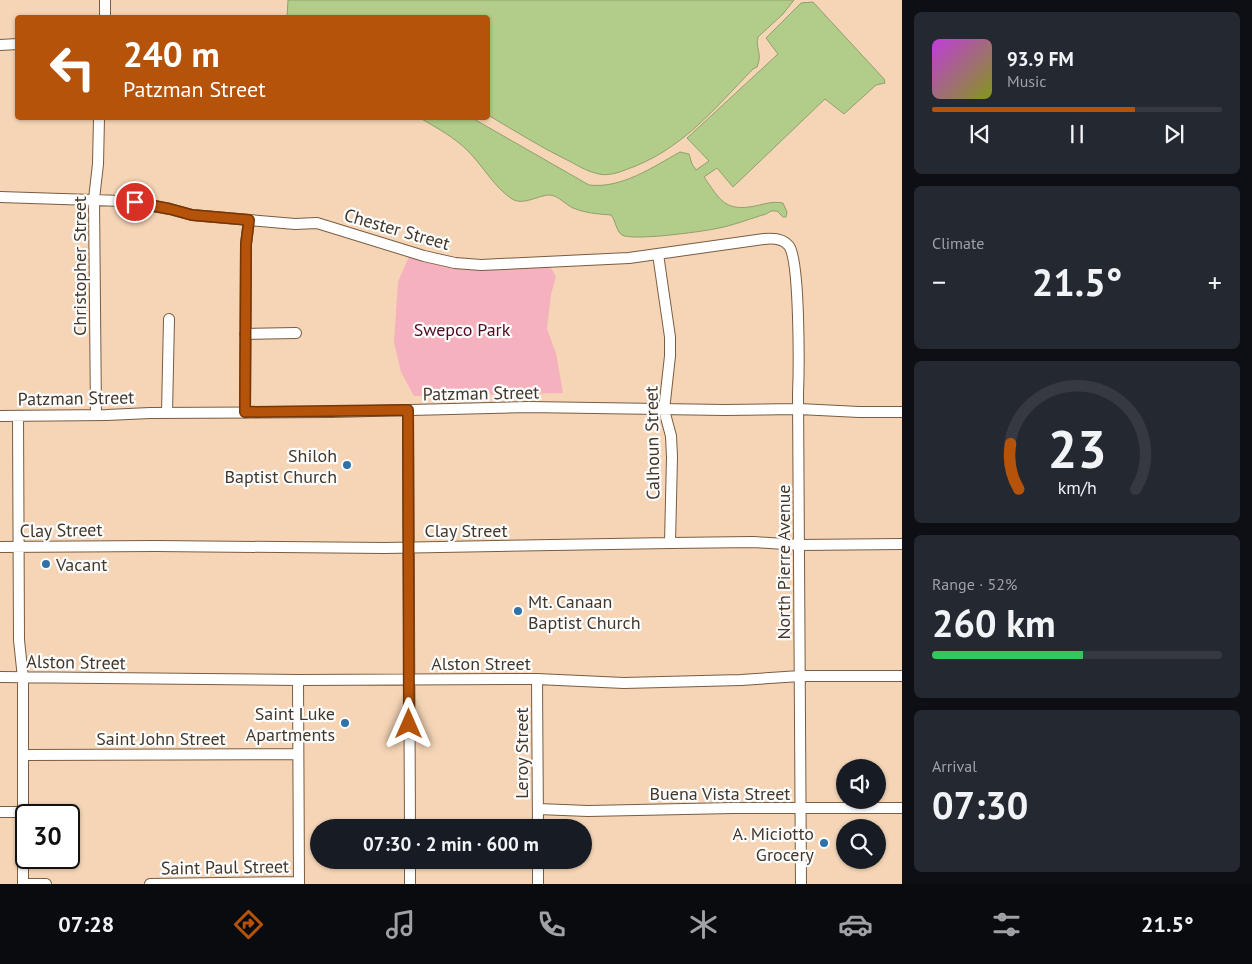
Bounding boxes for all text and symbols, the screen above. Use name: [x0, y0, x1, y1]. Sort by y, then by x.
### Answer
text: 240 m: [123, 31, 220, 77]
icon: left: [40, 35, 105, 100]
text: 93.9 FM: [1007, 47, 1074, 71]
text: Music: [1007, 71, 1047, 91]
text: Patzman Street: [123, 75, 266, 103]
icon: previous: [966, 120, 994, 148]
icon: pause: [1063, 120, 1091, 148]
icon: next: [1160, 120, 1188, 148]
pin: [114, 181, 156, 223]
icon: arrive: [121, 188, 149, 216]
street label: Christopher Street: [68, 196, 91, 336]
street label: Chester Street: [342, 203, 452, 255]
text: Climate: [932, 233, 984, 253]
text: 21.5°: [1032, 257, 1122, 306]
text: −: [932, 263, 946, 300]
text: +: [1208, 263, 1222, 300]
park label: Swepco Park: [414, 318, 511, 341]
street label: Patzman Street: [422, 380, 540, 406]
street label: Patzman Street: [17, 385, 135, 411]
street label: Calhoun Street: [640, 386, 664, 500]
text: 23: [1048, 415, 1106, 482]
place label: Shiloh Baptist Church: [225, 444, 337, 488]
marker: Shiloh Baptist Church: [341, 459, 353, 471]
text: km/h: [1057, 476, 1097, 499]
street label: North Pierre Avenue: [772, 484, 795, 640]
street label: Clay Street: [19, 518, 103, 542]
street label: Clay Street: [425, 519, 507, 542]
place label: Vacant: [55, 553, 107, 576]
marker: Vacant: [40, 558, 52, 570]
text: Range · 52%: [932, 574, 1017, 594]
place label: Mt. Canaan Baptist Church: [528, 590, 641, 634]
text: 260 km: [932, 598, 1056, 647]
marker: Mt. Canaan Baptist Church: [512, 605, 524, 617]
street label: Alston Street: [26, 650, 126, 674]
street label: Alston Street: [431, 652, 531, 675]
position arrow: [382, 697, 434, 749]
place label: Saint Luke Apartments: [246, 702, 335, 746]
street label: Leroy Street: [510, 707, 533, 799]
marker: Saint Luke Apartments: [339, 717, 351, 729]
street label: Saint John Street: [96, 727, 226, 750]
text: Arrival: [932, 756, 977, 776]
map controls: [836, 759, 886, 869]
button: sound: [836, 759, 886, 809]
text: 07:30: [932, 780, 1028, 829]
street label: Buena Vista Street: [650, 782, 790, 805]
speed limit sign: 30: [15, 804, 80, 869]
button: search: [836, 819, 886, 869]
place label: A. Miciotto Grocery: [732, 822, 815, 866]
text: 07:30 · 2 min · 600 m: [363, 832, 539, 856]
marker: A. Miciotto Grocery: [818, 837, 830, 849]
street label: Saint Paul Street: [161, 854, 289, 880]
icon: directions: [231, 907, 266, 942]
icon: music: [383, 907, 418, 942]
icon: phone: [534, 907, 569, 942]
icon: climate: [686, 907, 721, 942]
icon: car: [838, 907, 873, 942]
icon: filters: [989, 907, 1024, 942]
text: 07:28: [58, 910, 114, 938]
text: 21.5°: [1141, 910, 1194, 938]

